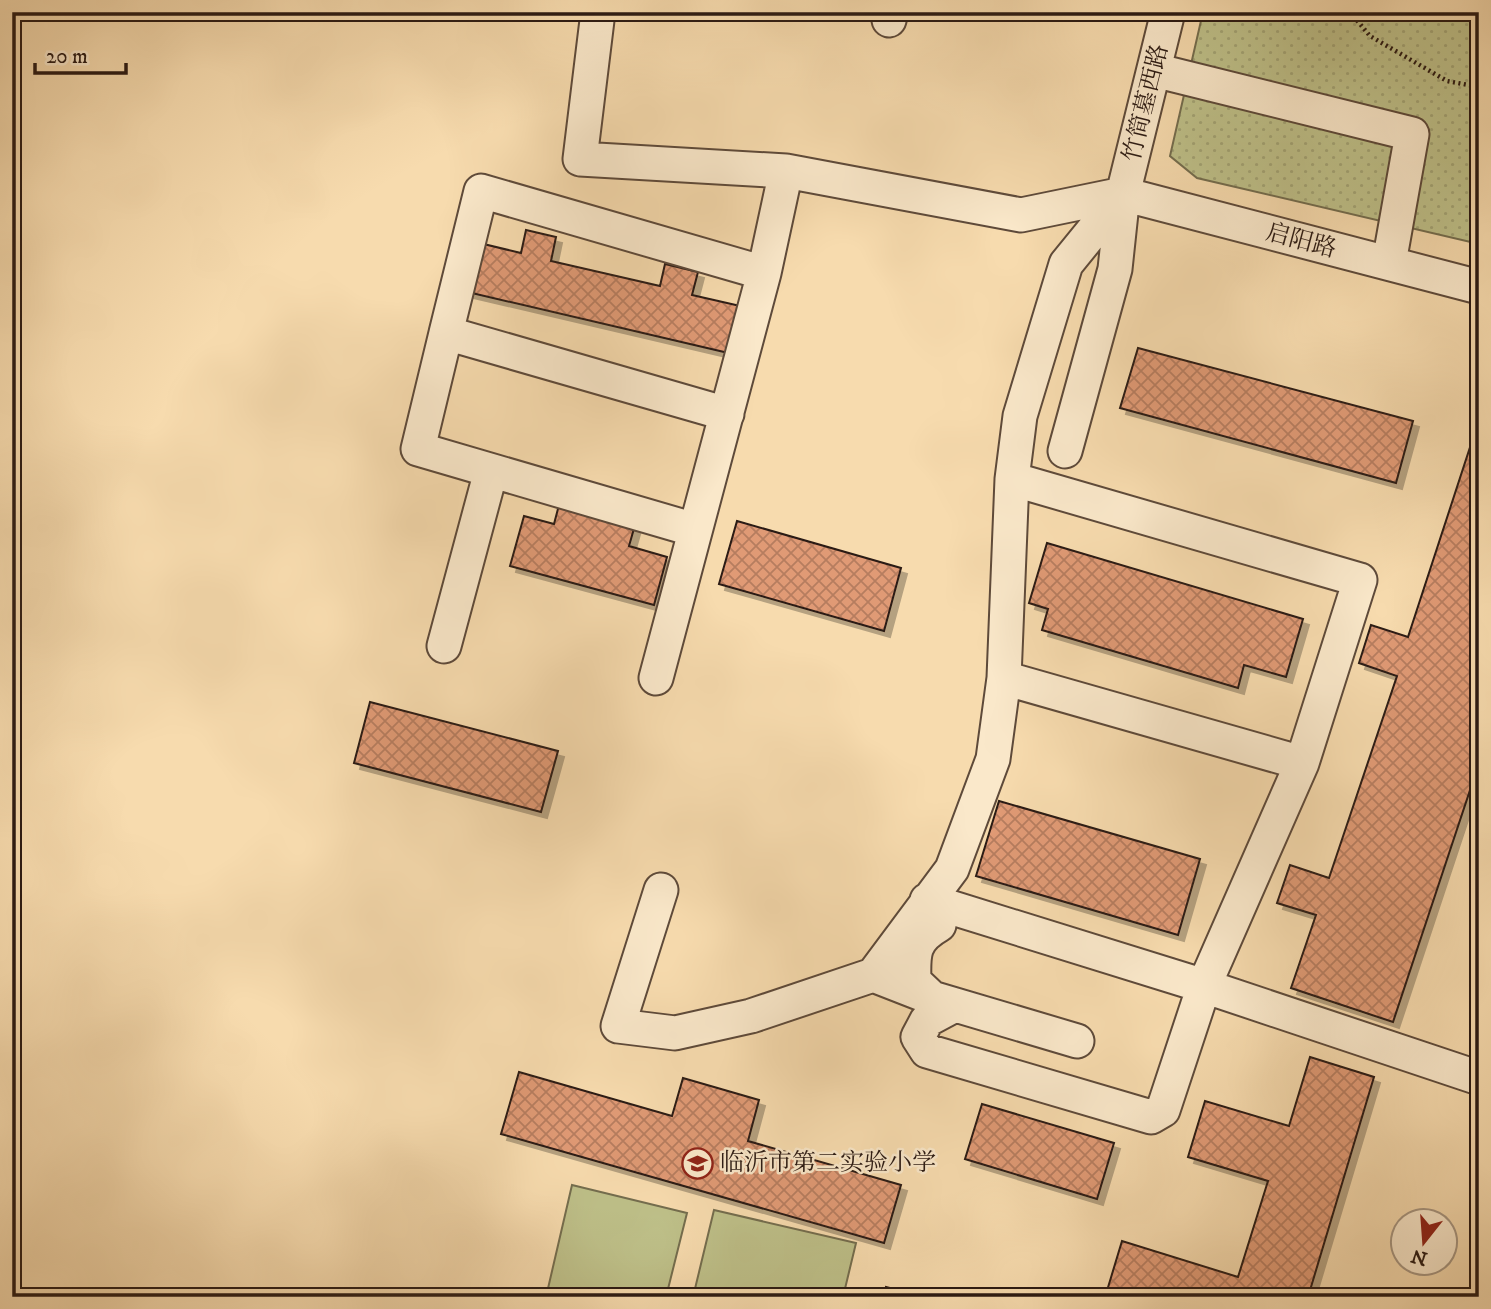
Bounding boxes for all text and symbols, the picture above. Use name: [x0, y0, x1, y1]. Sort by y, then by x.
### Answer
scale bar: [35, 32, 126, 76]
street label: 竹简墓西路: [1117, 41, 1175, 165]
text: 20 m: [46, 44, 88, 70]
street label: 启阳路: [1262, 217, 1340, 265]
school or university icon: 临沂市第二实验小学: [680, 1146, 714, 1180]
place label: 临沂市第二实验小学: [720, 1148, 936, 1178]
north arrow: [1390, 1208, 1460, 1278]
text: N: [1408, 1243, 1430, 1270]

